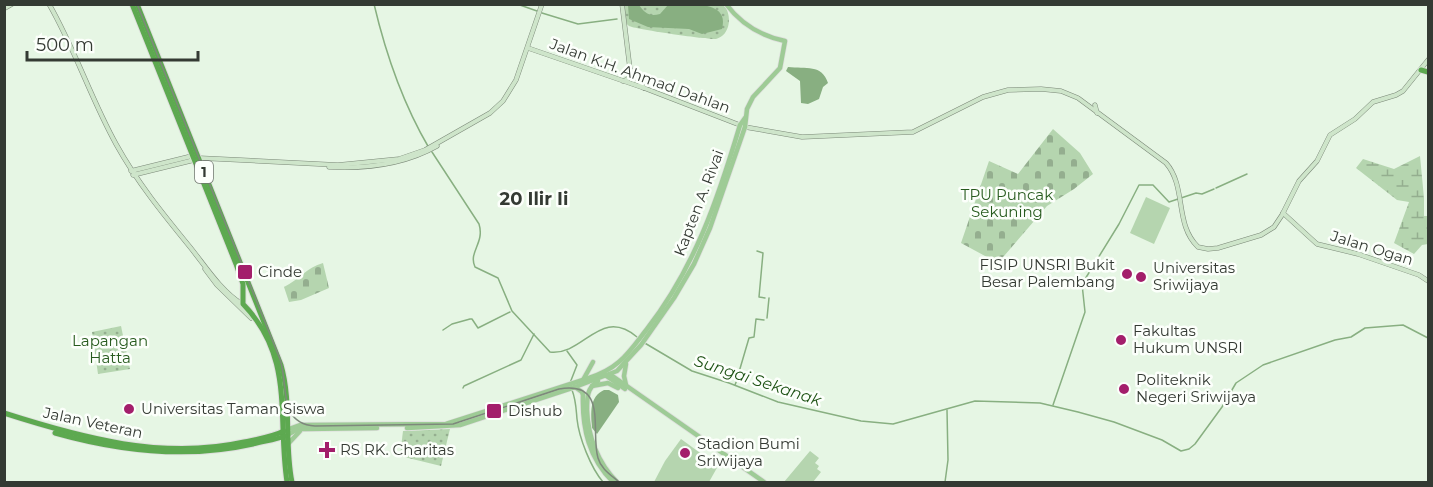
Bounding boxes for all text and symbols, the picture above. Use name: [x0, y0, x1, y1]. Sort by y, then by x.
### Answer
scale bar: [27, 24, 198, 62]
text: 500 m: [36, 34, 94, 56]
street label: Jalan K.H. Ahmad Dahlan: [546, 34, 733, 117]
street label: Kapten A. Rivai: [670, 147, 728, 259]
road number: 1: [195, 161, 213, 183]
park label: TPU Puncak Sekuning: [961, 185, 1053, 221]
district label: 20 Ilir Ii: [500, 188, 568, 210]
street label: Jalan Ogan: [1328, 226, 1416, 269]
place label: FISIP UNSRI Bukit Besar Palembang: [980, 255, 1115, 291]
place label: Universitas Sriwijaya: [1153, 258, 1235, 294]
place label: Cinde: [258, 262, 302, 281]
marker: Cinde: [236, 263, 254, 281]
marker: FISIP UNSRI Bukit Besar Palembang: [1120, 267, 1134, 281]
marker: Universitas Sriwijaya: [1134, 270, 1148, 284]
place label: Fakultas Hukum UNSRI: [1133, 321, 1243, 357]
park label: Lapangan Hatta: [72, 331, 148, 367]
marker: Fakultas Hukum UNSRI: [1114, 333, 1128, 347]
water label: Sungai Sekanak: [692, 351, 825, 410]
place label: Politeknik Negeri Sriwijaya: [1136, 370, 1256, 406]
marker: Politeknik Negeri Sriwijaya: [1117, 382, 1131, 396]
place label: Universitas Taman Siswa: [141, 399, 325, 418]
place label: Dishub: [508, 401, 562, 420]
street label: Jalan Veteran: [41, 402, 145, 442]
marker: Universitas Taman Siswa: [122, 402, 136, 416]
marker: Dishub: [485, 402, 503, 420]
place label: Stadion Bumi Sriwijaya: [697, 434, 800, 470]
place label: RS RK. Charitas: [340, 440, 454, 459]
marker: RS RK. Charitas: [318, 441, 336, 459]
marker: Stadion Bumi Sriwijaya: [678, 446, 692, 460]

